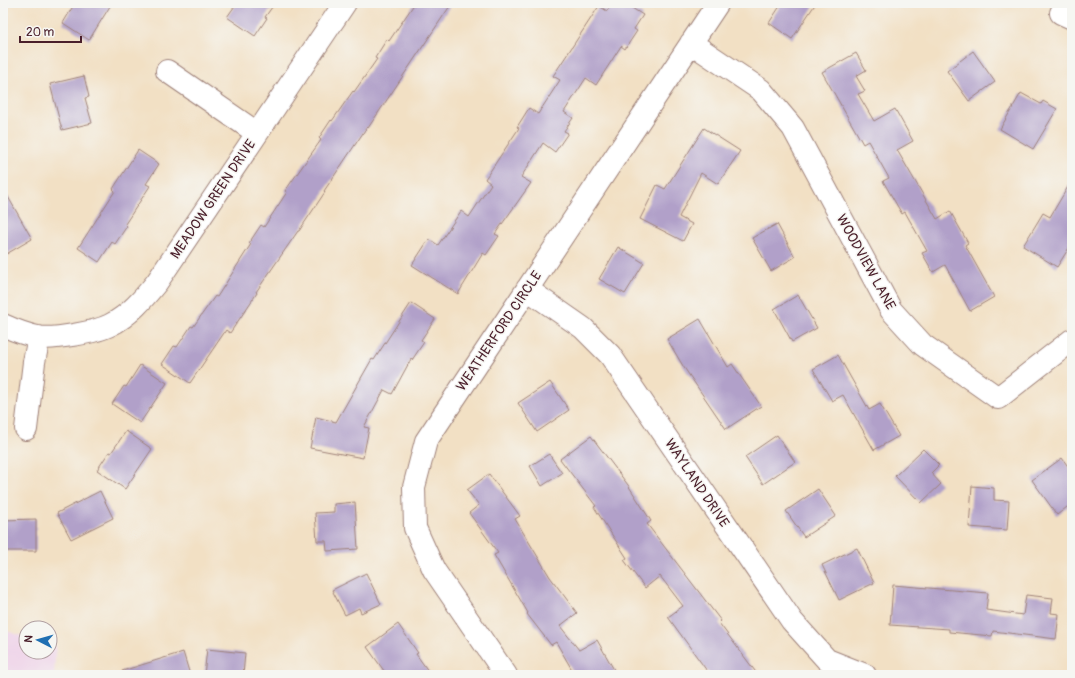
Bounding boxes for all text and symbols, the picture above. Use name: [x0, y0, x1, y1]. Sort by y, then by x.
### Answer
scale bar: [20, 18, 81, 44]
text: 20 m: [26, 25, 55, 40]
street label: MEADOW GREEN DRIVE: [167, 136, 259, 262]
street label: WOODVIEW LANE: [833, 211, 899, 313]
street label: WEATHERFORD CIRCLE: [453, 268, 545, 394]
street label: WAYLAND DRIVE: [661, 436, 733, 530]
north arrow: [18, 620, 58, 660]
text: N: [22, 634, 35, 643]

